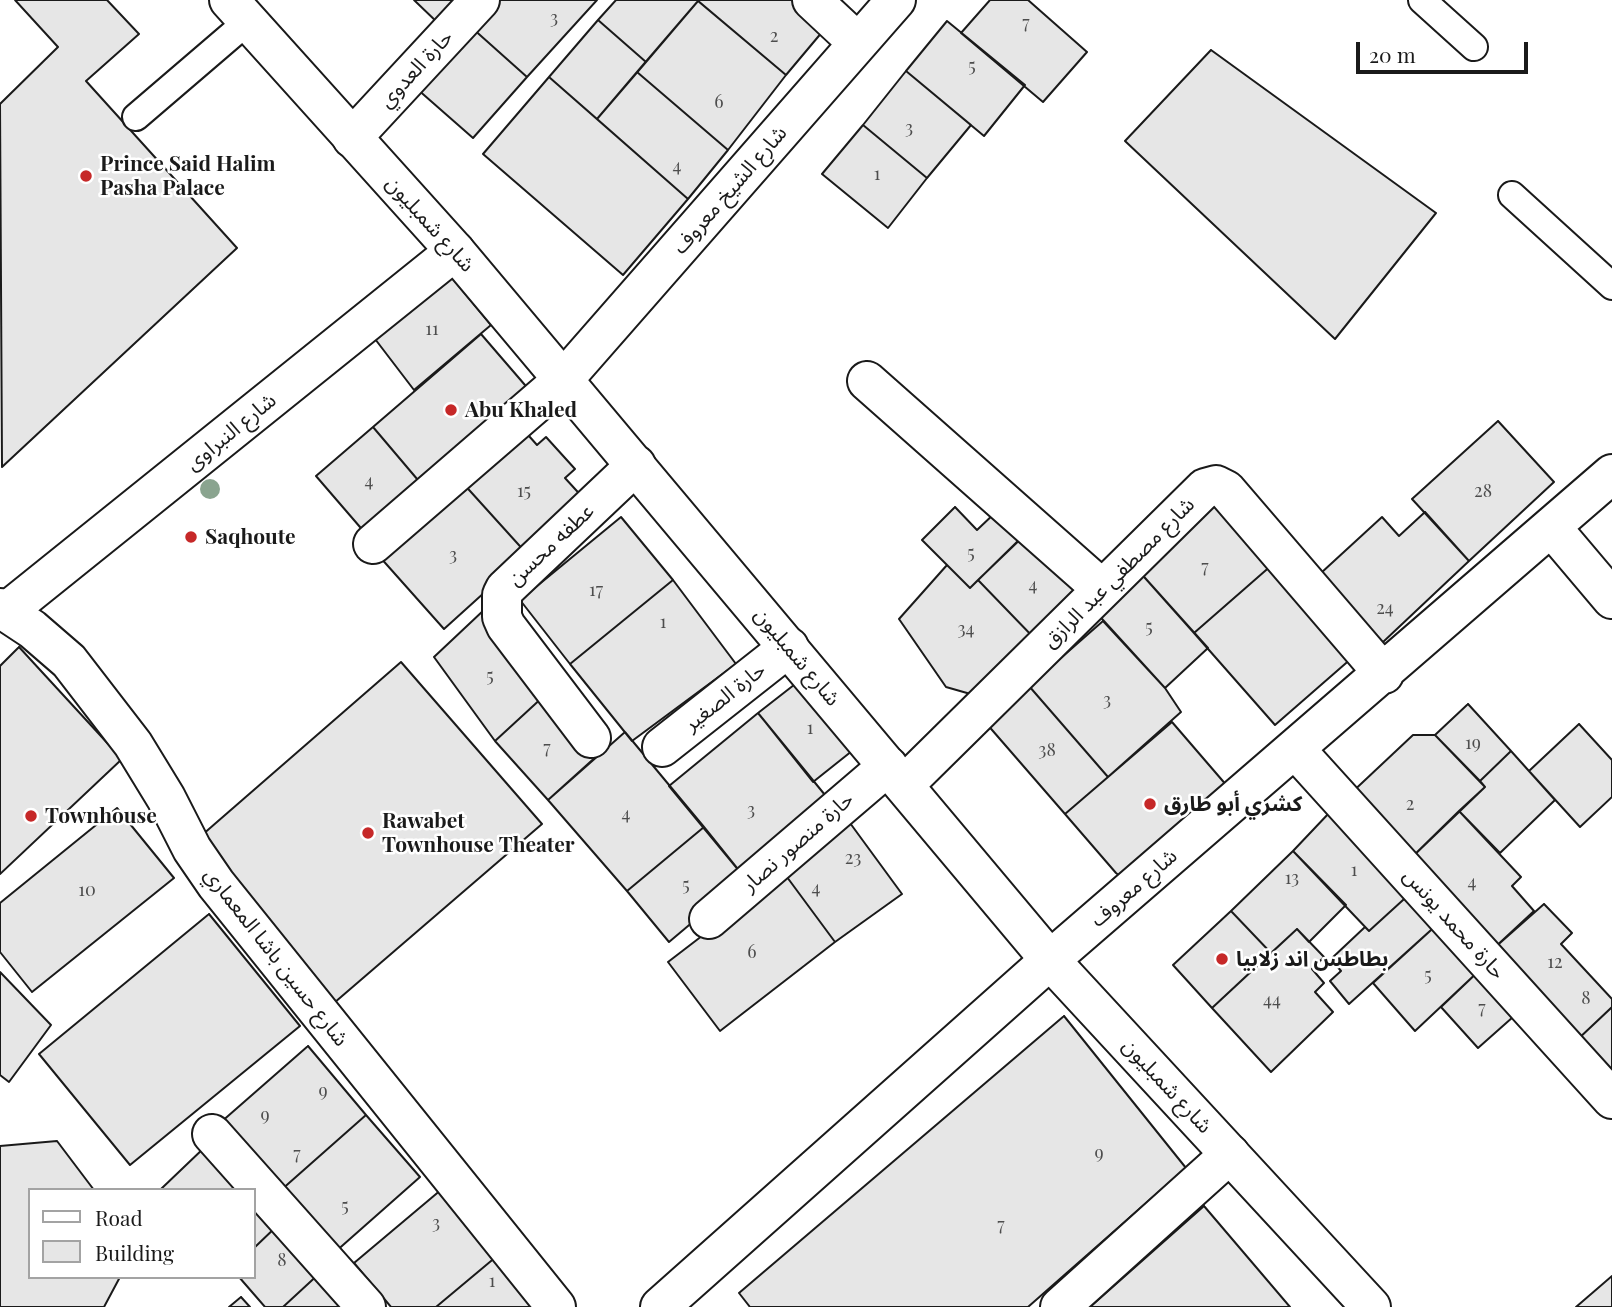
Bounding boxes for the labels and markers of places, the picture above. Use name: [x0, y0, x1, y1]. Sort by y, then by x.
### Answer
place label: Prince Said Halim Pasha Palace: [100, 151, 276, 201]
marker: Prince Said Halim Pasha Palace: [78, 168, 94, 184]
place label: Abu Khaled: [465, 397, 577, 423]
marker: Abu Khaled: [443, 402, 459, 418]
place label: Saqhoute: [205, 524, 296, 550]
marker: Saqhoute: [183, 529, 199, 545]
place label: كشري أبو طارق: [1164, 791, 1302, 817]
marker: كشري أبو طارق: [1142, 796, 1158, 812]
place label: Townhouse: [45, 803, 157, 829]
marker: Townhouse: [23, 808, 39, 824]
place label: Rawabet Townhouse Theater: [382, 808, 574, 858]
marker: Rawabet Townhouse Theater: [360, 825, 376, 841]
place label: بطاطس اند زلابيا: [1236, 946, 1388, 972]
marker: بطاطس اند زلابيا: [1214, 951, 1230, 967]

